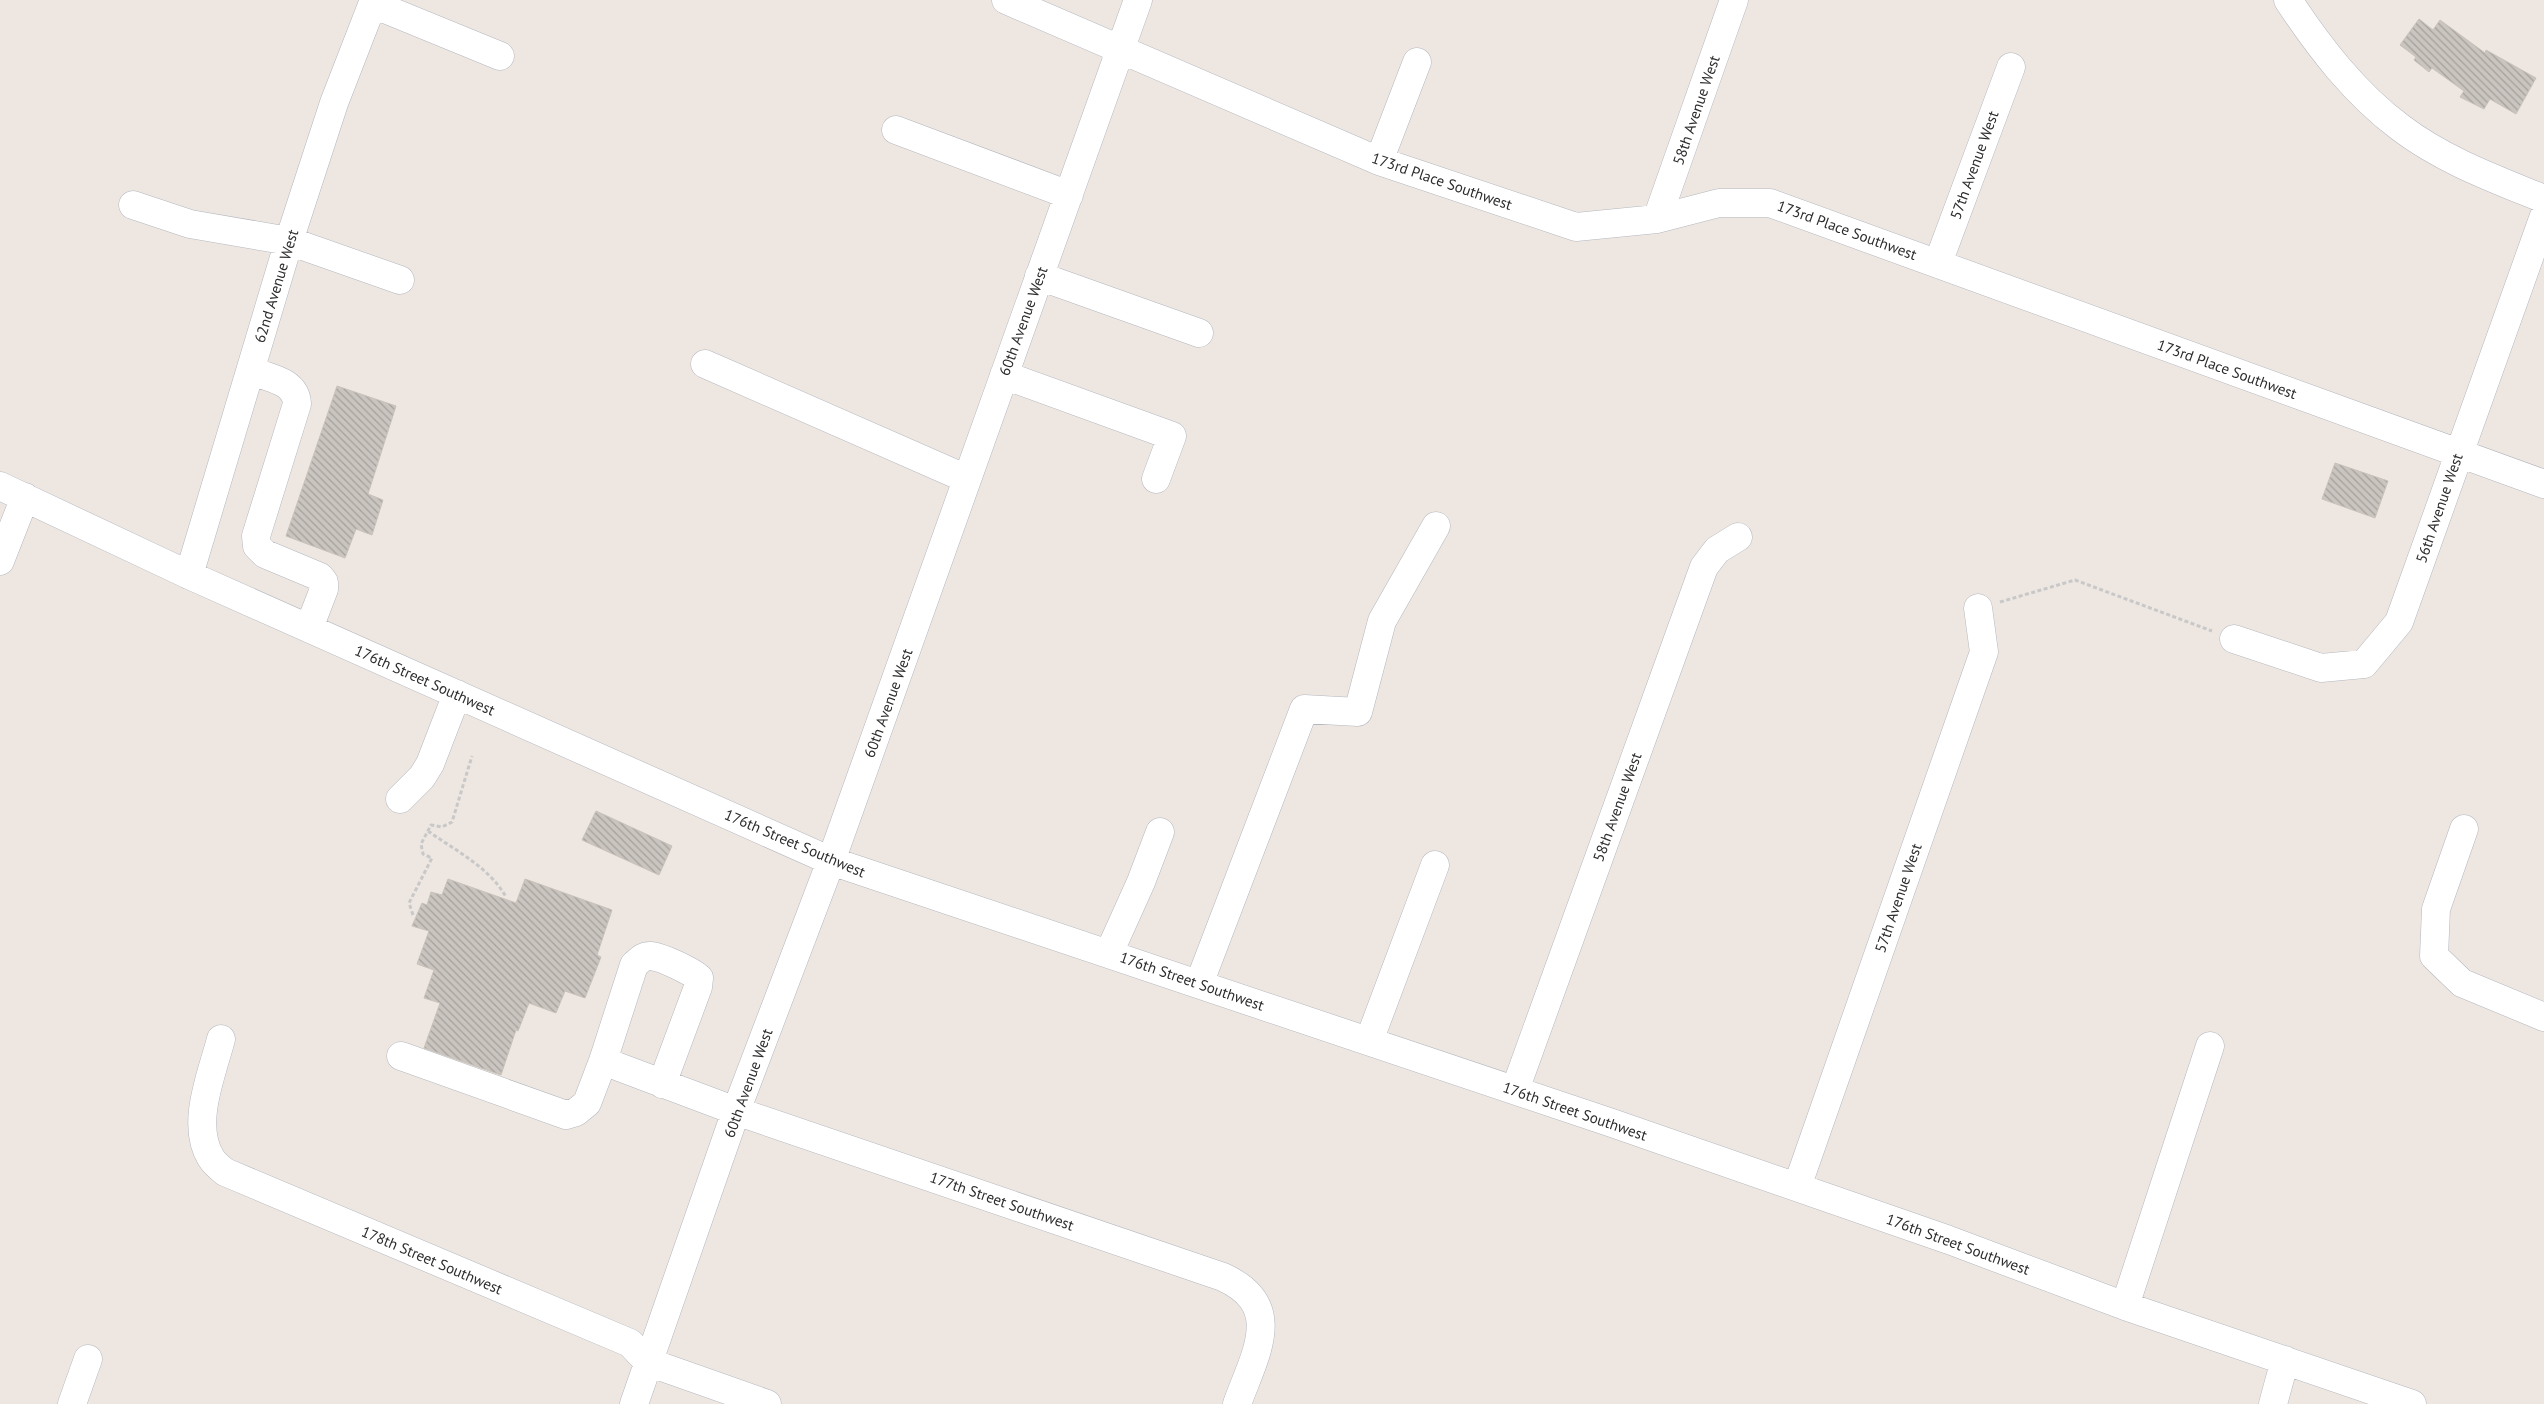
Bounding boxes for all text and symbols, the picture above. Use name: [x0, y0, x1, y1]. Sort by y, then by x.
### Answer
street label: 58th Avenue West: [1668, 53, 1724, 167]
street label: 57th Avenue West: [1946, 108, 2002, 222]
street label: 173rd Place Southwest: [1369, 148, 1515, 214]
street label: 173rd Place Southwest: [1775, 196, 1919, 264]
street label: 62nd Avenue West: [250, 227, 302, 345]
street label: 60th Avenue West: [994, 264, 1052, 378]
street label: 173rd Place Southwest: [2155, 335, 2299, 403]
street label: 56th Avenue West: [2411, 451, 2467, 565]
street label: 176th Street Southwest: [352, 641, 498, 719]
street label: 60th Avenue West: [859, 646, 917, 760]
street label: 58th Avenue West: [1588, 750, 1646, 864]
street label: 176th Street Southwest: [722, 805, 868, 881]
street label: 57th Avenue West: [1870, 841, 1926, 955]
street label: 176th Street Southwest: [1117, 947, 1267, 1015]
street label: 60th Avenue West: [719, 1026, 777, 1140]
street label: 176th Street Southwest: [1500, 1077, 1650, 1145]
street label: 177th Street Southwest: [927, 1167, 1077, 1235]
street label: 176th Street Southwest: [1884, 1209, 2032, 1279]
street label: 178th Street Southwest: [359, 1222, 505, 1298]

